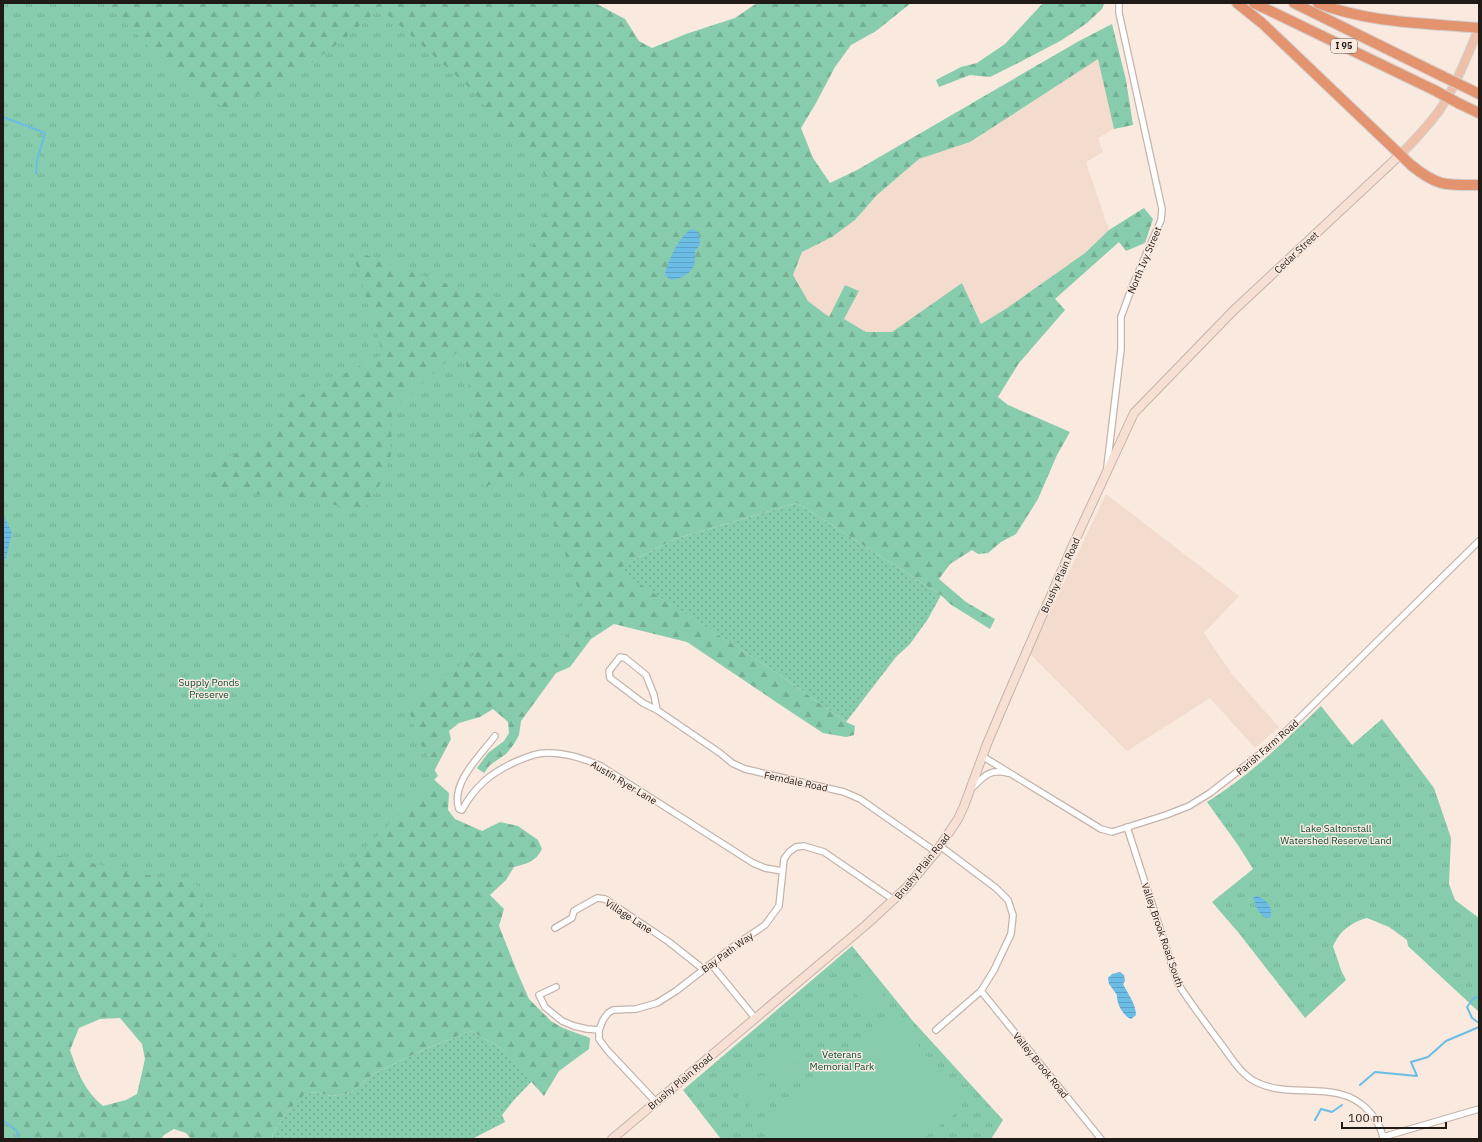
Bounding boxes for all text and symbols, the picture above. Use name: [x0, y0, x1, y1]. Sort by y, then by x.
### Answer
road number: I 95: [1331, 39, 1357, 53]
street label: North Ivy Street: [1124, 224, 1165, 296]
street label: Cedar Street: [1271, 228, 1322, 276]
street label: Brushy Plain Road: [1038, 535, 1083, 615]
park label: Supply Ponds Preserve: [179, 676, 240, 701]
street label: Parish Farm Road: [1233, 717, 1301, 778]
street label: Austin Ryer Lane: [588, 757, 660, 808]
street label: Ferndale Road: [763, 768, 829, 795]
park label: Lake Saltonstall Watershed Reserve Land: [1280, 822, 1392, 847]
street label: Brushy Plain Road: [892, 831, 953, 902]
street label: Valley Brook Road South: [1138, 881, 1187, 989]
street label: Village Lane: [603, 896, 655, 937]
street label: Bay Path Way: [699, 929, 756, 976]
street label: Valley Brook Road: [1010, 1030, 1071, 1101]
park label: Veterans Memorial Park: [810, 1048, 875, 1073]
street label: Brushy Plain Road: [645, 1050, 716, 1113]
scale bar: [1342, 1104, 1446, 1130]
text: 100 m: [1348, 1110, 1383, 1125]

